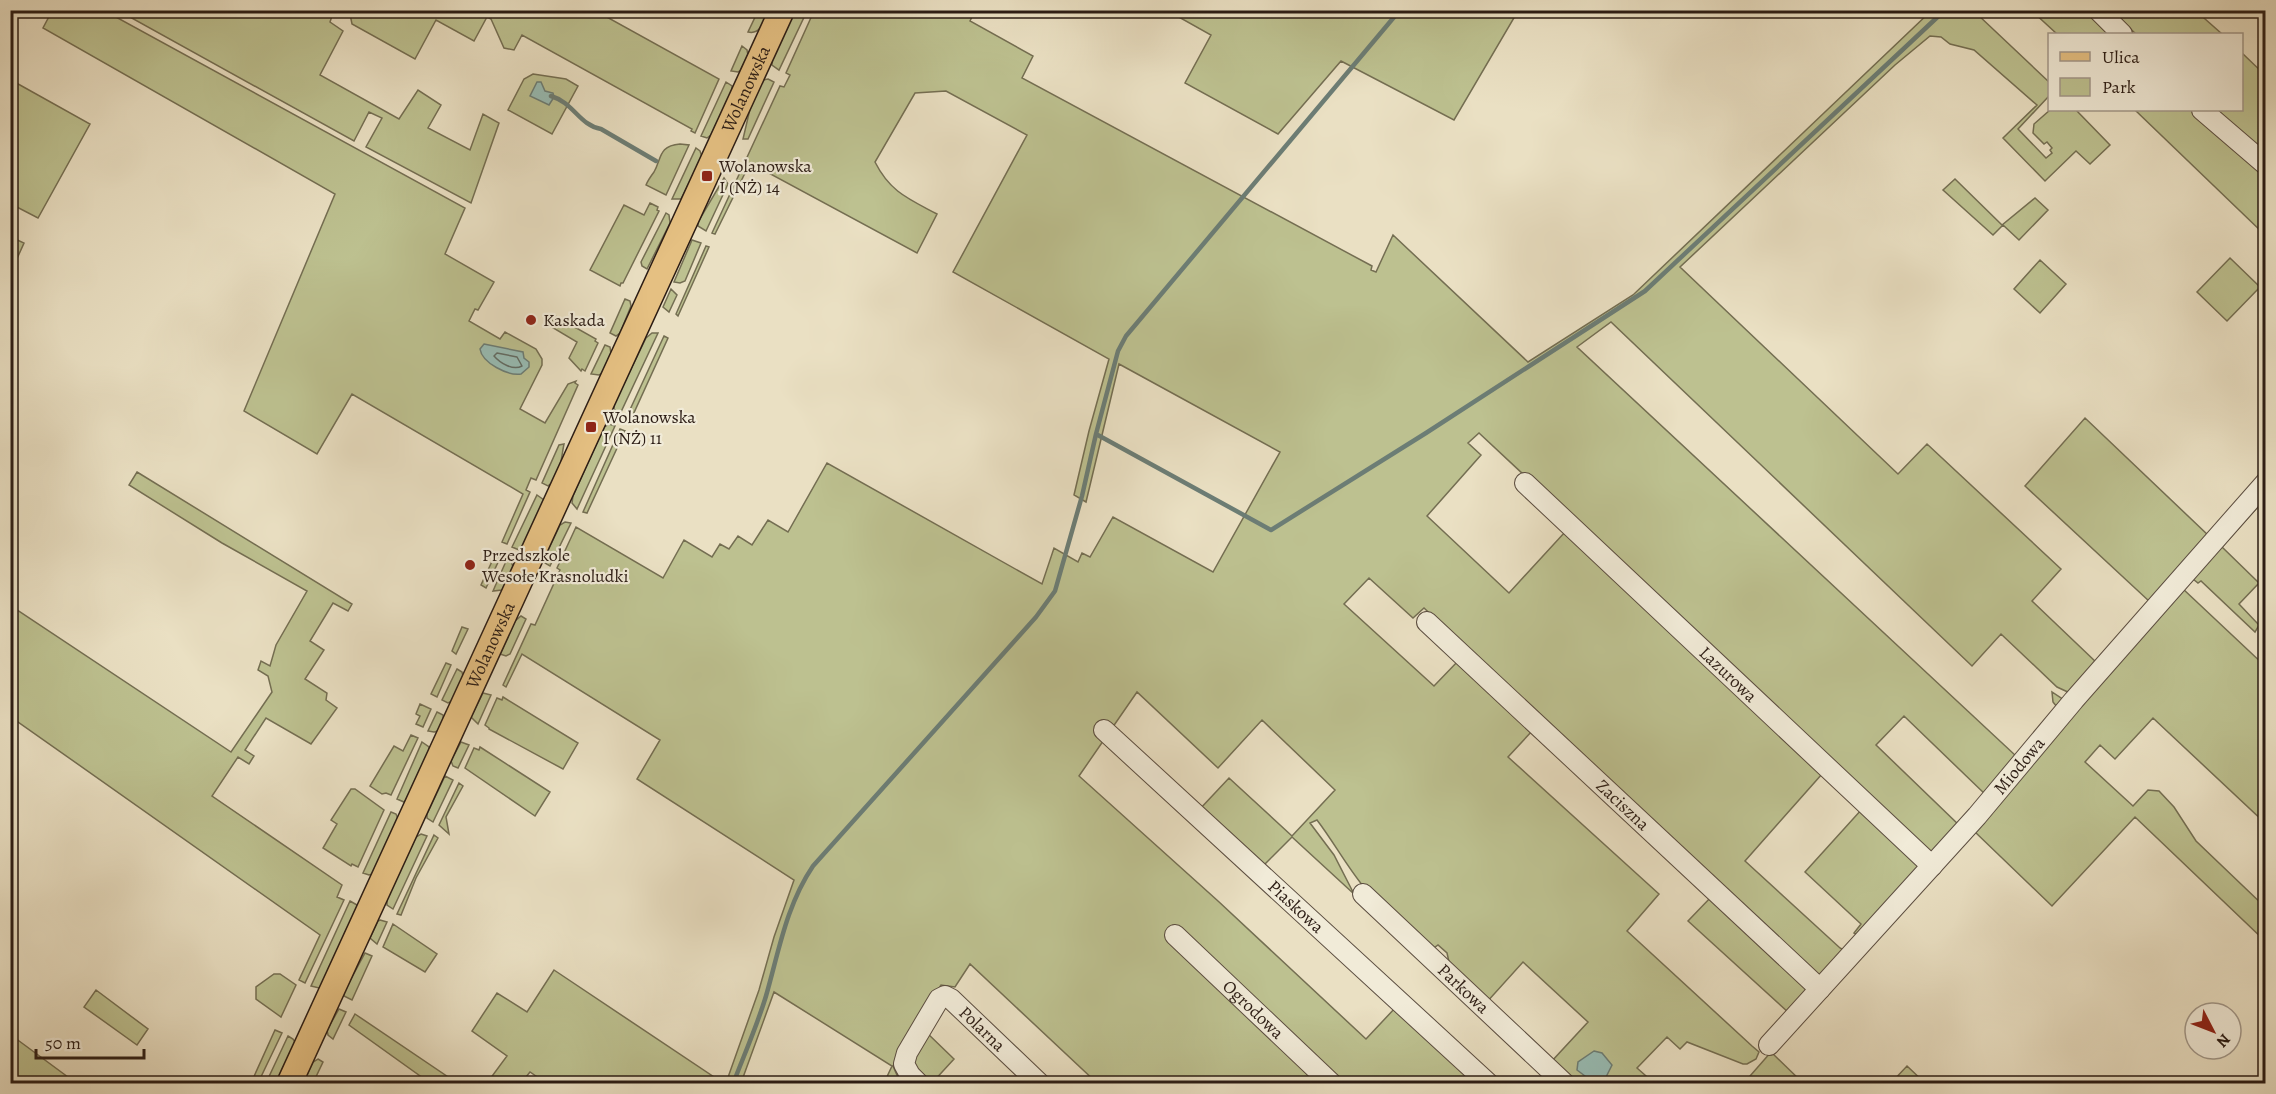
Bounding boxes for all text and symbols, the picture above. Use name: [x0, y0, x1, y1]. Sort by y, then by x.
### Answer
legend: [2048, 33, 2243, 111]
street label: Wolanowska: [715, 41, 776, 137]
text: Ulica: [2102, 45, 2140, 69]
text: Park: [2102, 75, 2136, 99]
place label: Wolanowska I (NŻ) 14: [718, 154, 812, 199]
marker: Wolanowska I (NŻ) 14: [700, 169, 714, 183]
place label: Kaskada: [543, 308, 605, 332]
marker: Kaskada: [524, 313, 538, 327]
place label: Wolanowska I (NŻ) 11: [602, 405, 696, 450]
marker: Wolanowska I (NŻ) 11: [584, 420, 598, 434]
place label: Przedszkole Wesołe Krasnoludki: [481, 543, 628, 588]
marker: Przedszkole Wesołe Krasnoludki: [463, 558, 477, 572]
street label: Wolanowska: [460, 597, 521, 693]
street label: Lazurowa: [1694, 641, 1763, 708]
street label: Miodowa: [1988, 731, 2051, 800]
street label: Zaciszna: [1591, 774, 1655, 836]
street label: Piaskowa: [1263, 875, 1330, 939]
street label: Parkowa: [1432, 958, 1495, 1019]
street label: Ogrodowa: [1217, 974, 1290, 1045]
street label: Polarna: [954, 1001, 1011, 1057]
north arrow: [2183, 1001, 2243, 1061]
scale bar: [36, 1022, 144, 1060]
text: N: [2211, 1029, 2235, 1052]
text: 50 m: [45, 1031, 81, 1055]

